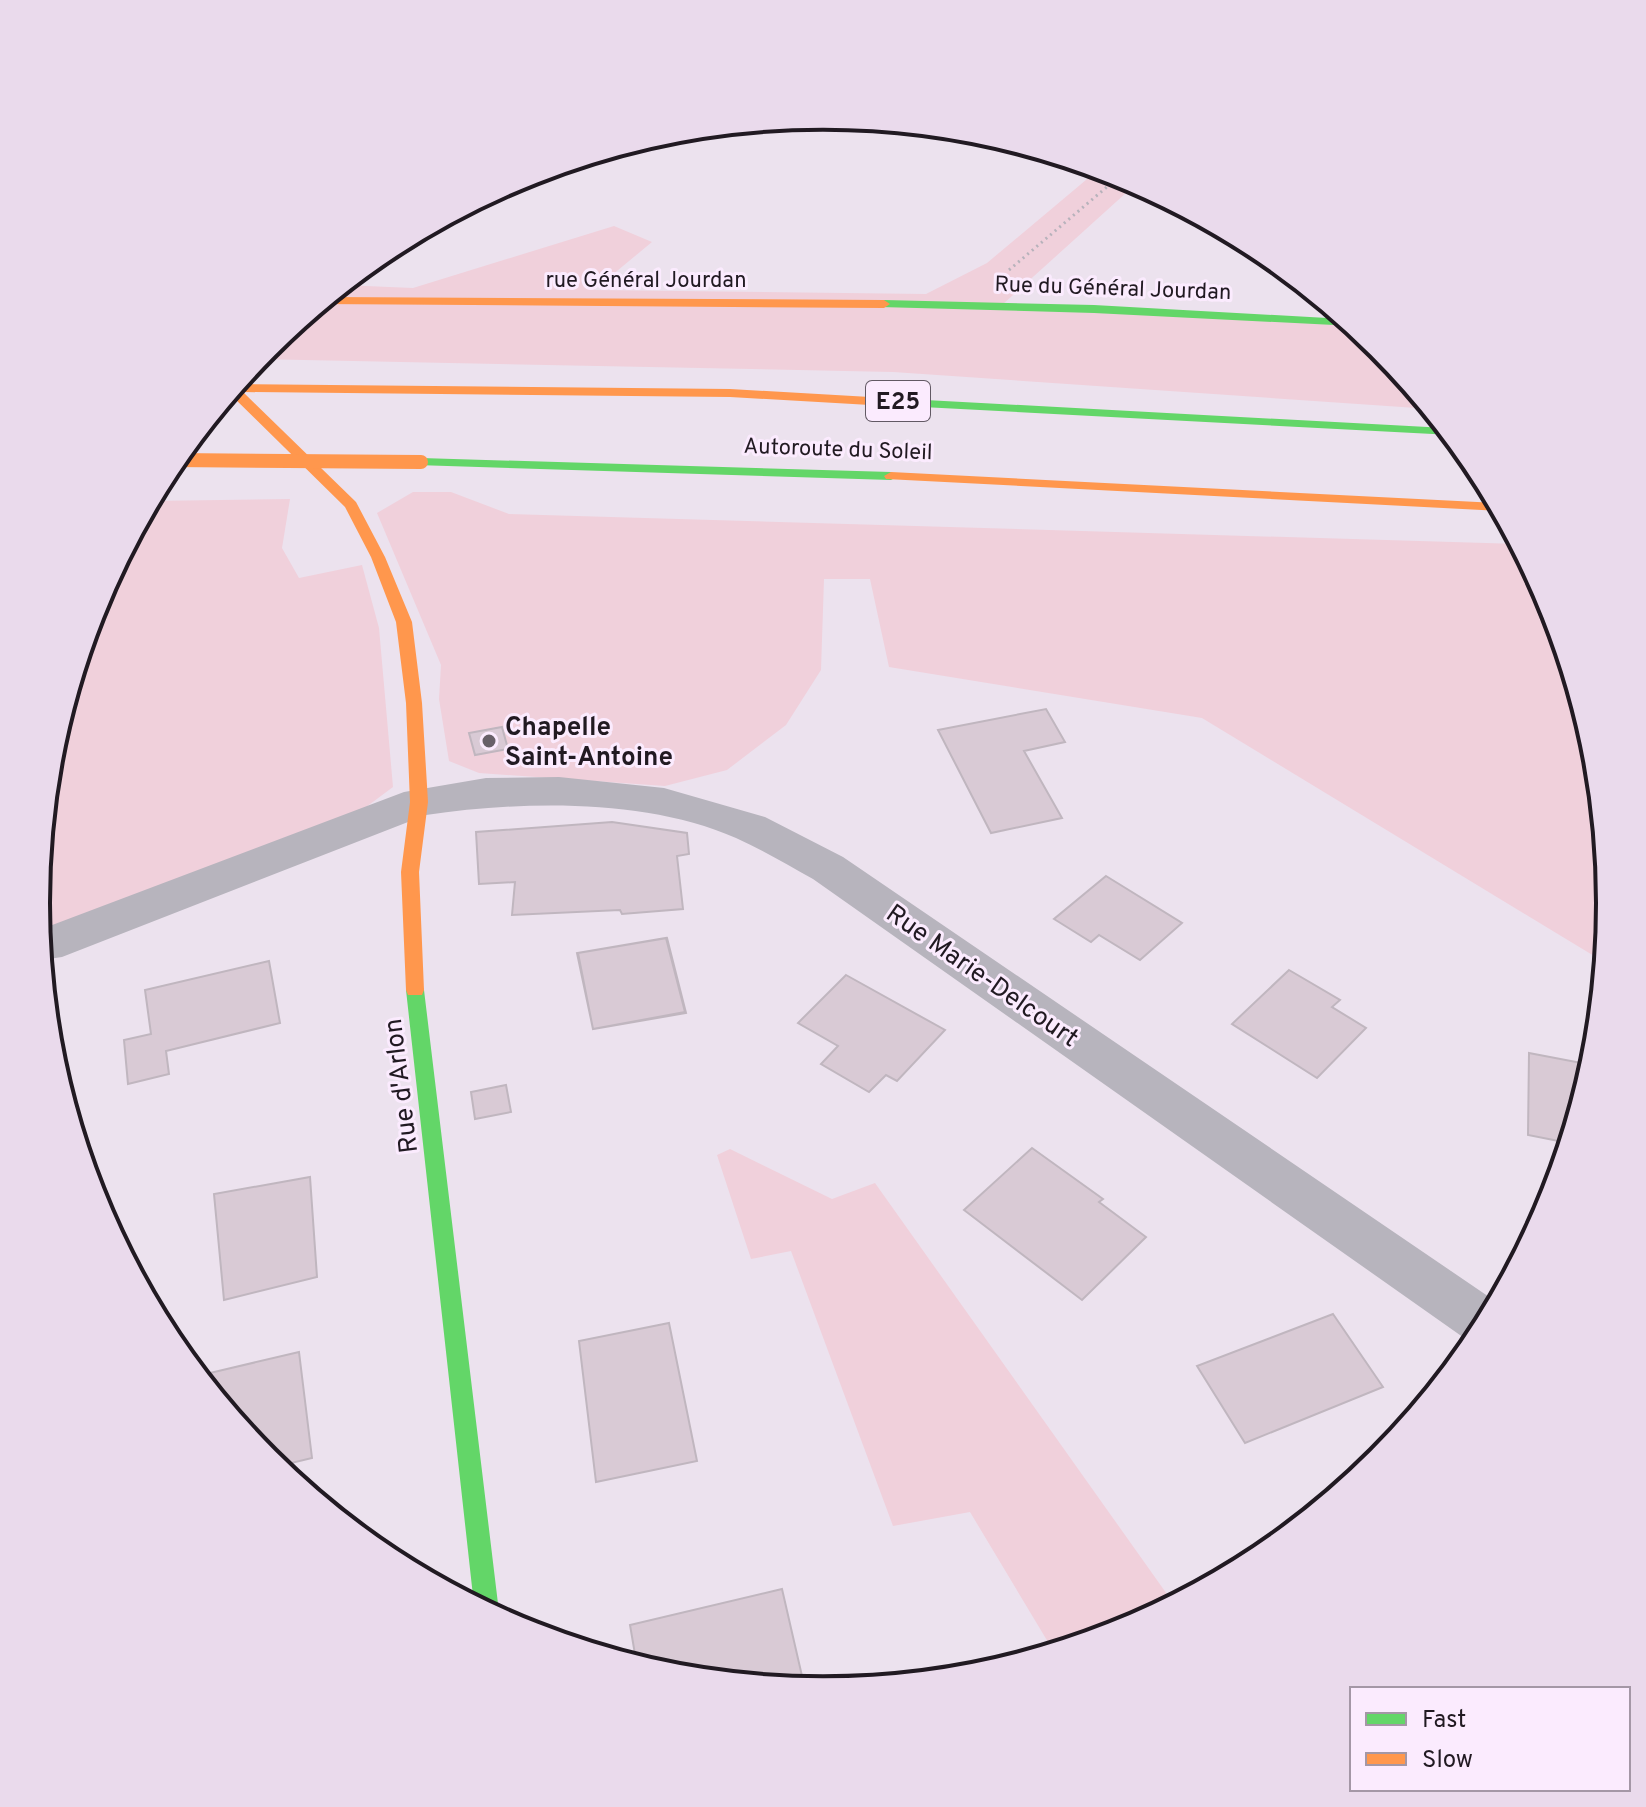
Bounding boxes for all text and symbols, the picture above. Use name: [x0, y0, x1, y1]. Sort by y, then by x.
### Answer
street label: rue Général Jourdan: [545, 268, 747, 295]
street label: Rue du Général Jourdan: [994, 272, 1232, 307]
road number: E25: [866, 381, 930, 421]
street label: Autoroute du Soleil: [743, 434, 933, 467]
place label: Chapelle Saint-Antoine: [505, 712, 673, 775]
marker: Chapelle Saint-Antoine: [480, 732, 498, 750]
street label: Rue Marie-Delcourt: [879, 898, 1084, 1056]
street label: Rue d'Arlon: [378, 1017, 427, 1155]
legend: [1350, 1687, 1630, 1791]
text: Fast: [1422, 1706, 1466, 1736]
text: Slow: [1422, 1746, 1473, 1776]

